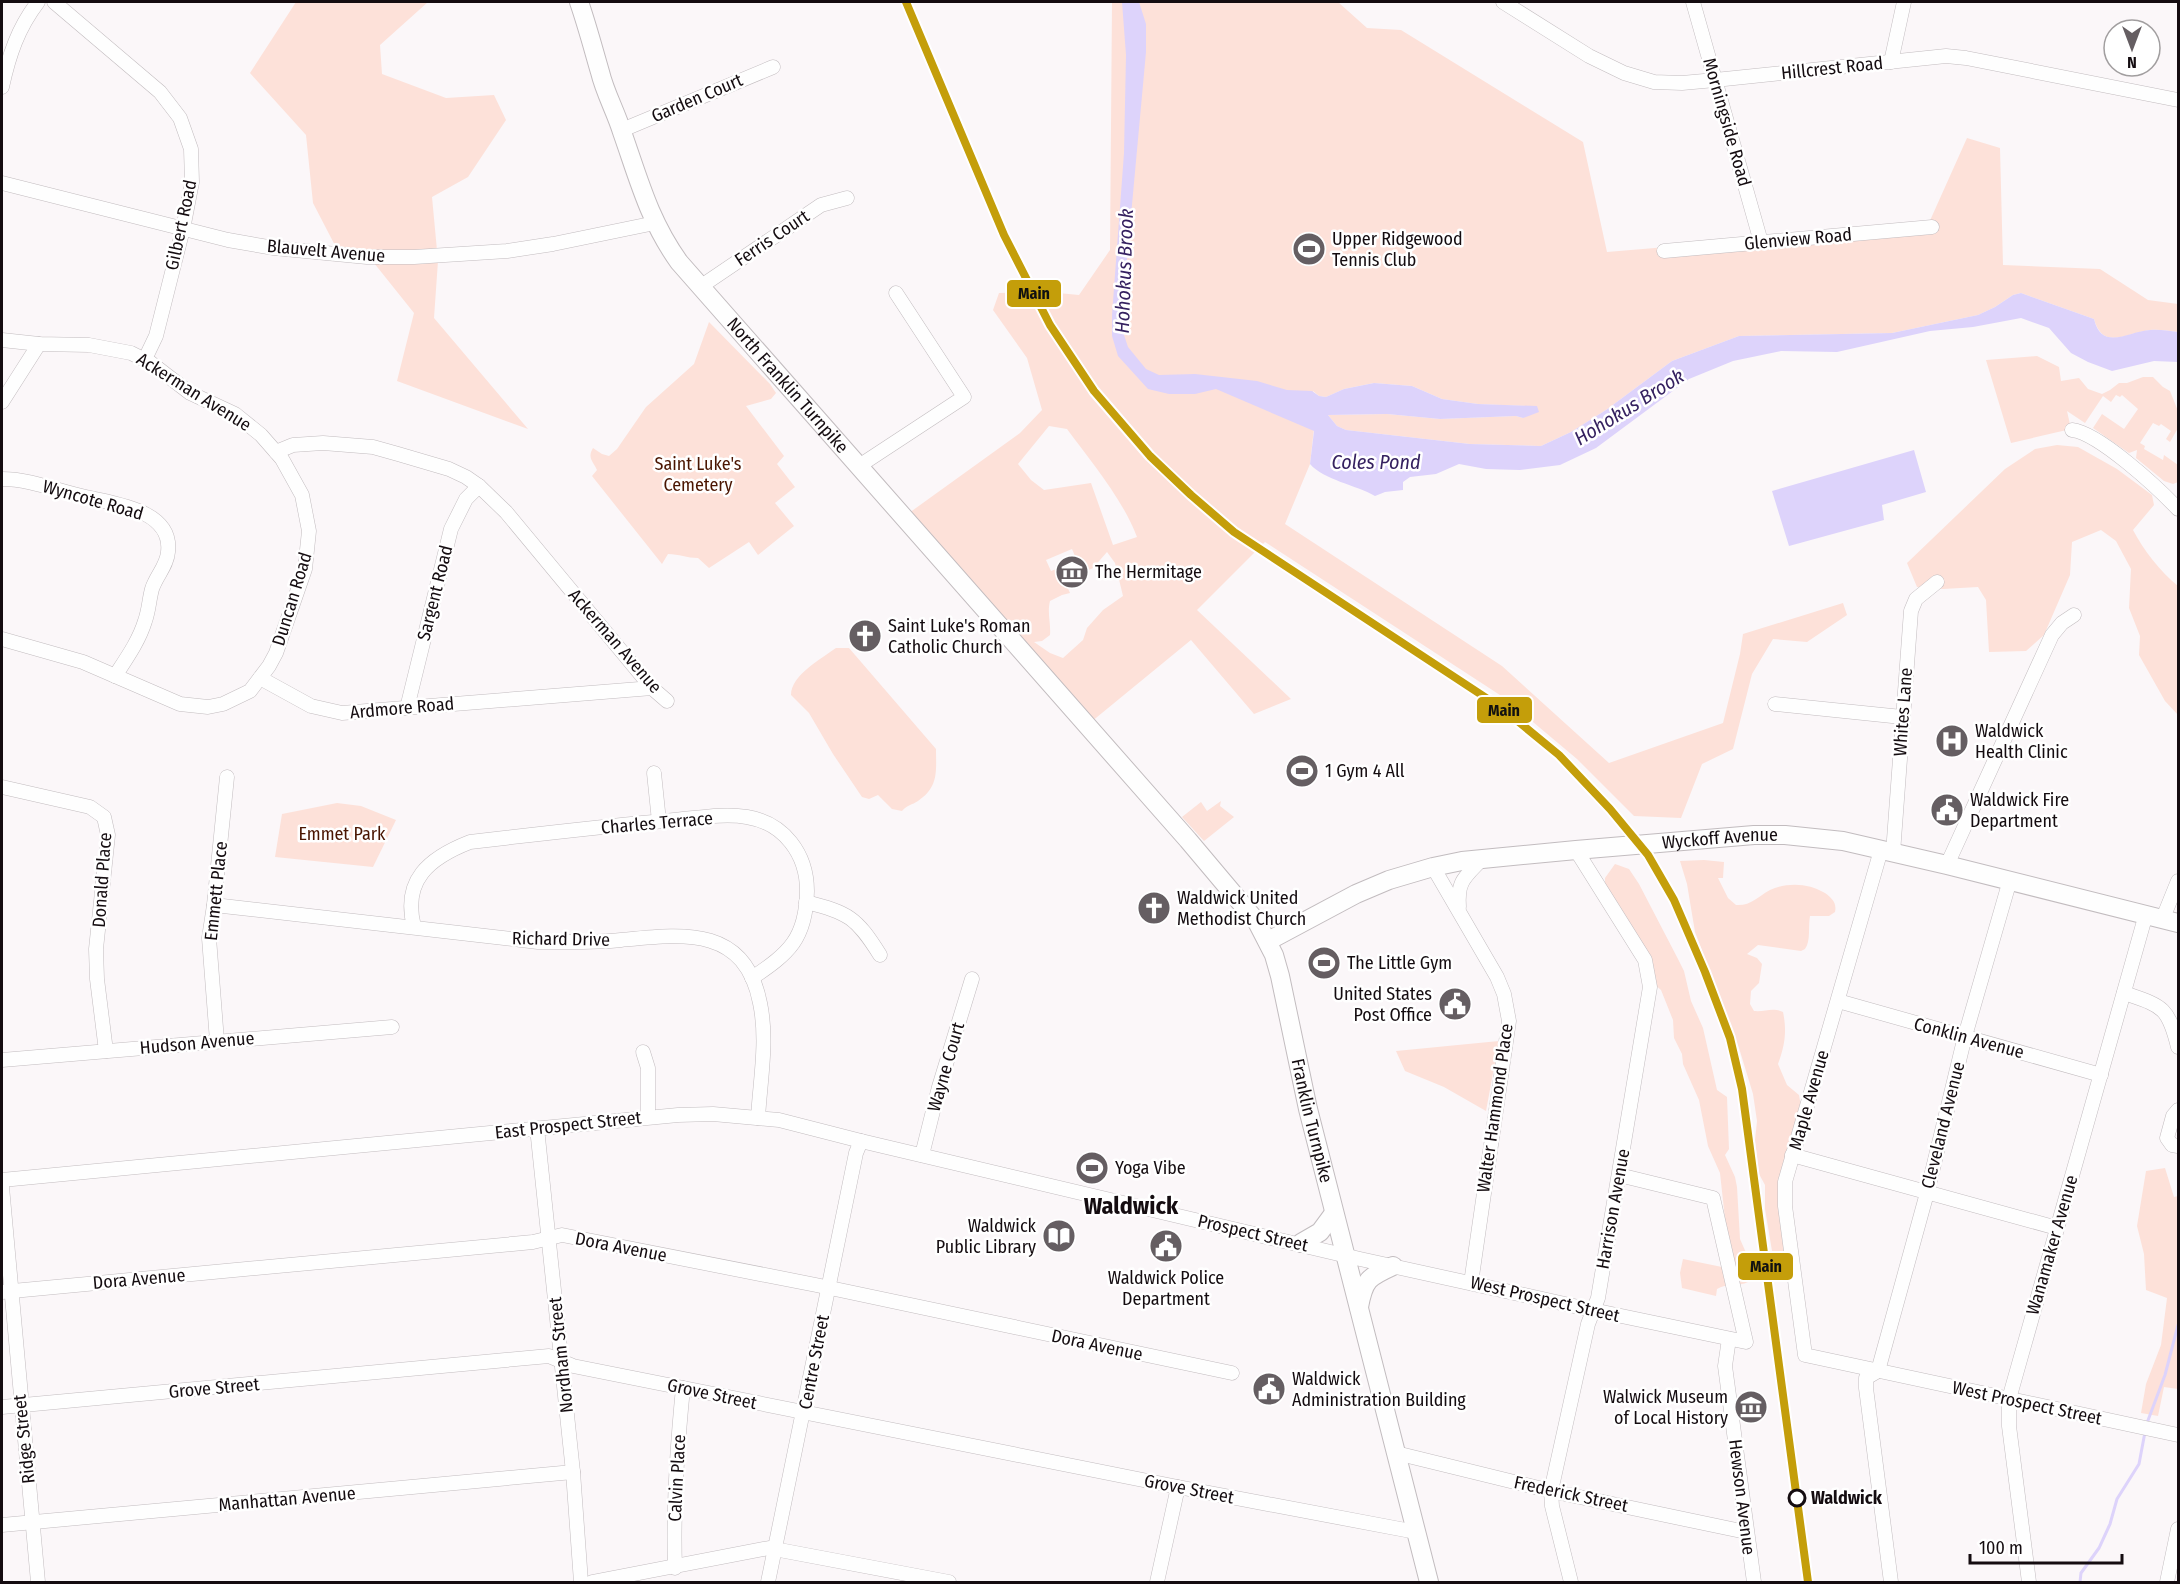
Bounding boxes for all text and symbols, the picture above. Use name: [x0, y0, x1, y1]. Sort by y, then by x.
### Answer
north arrow: [2102, 18, 2162, 78]
street label: Hillcrest Road: [1780, 52, 1884, 84]
text: N: [2127, 53, 2137, 72]
street label: Morningside Road: [1698, 55, 1756, 189]
street label: Garden Court: [648, 69, 746, 127]
street label: Gilbert Road: [161, 178, 201, 272]
street label: Ferris Court: [731, 205, 813, 271]
water label: Hohokus Brook: [1110, 208, 1138, 334]
street label: Glenview Road: [1743, 223, 1853, 255]
place label: Upper Ridgewood Tennis Club: [1332, 228, 1463, 271]
sports icon: Upper Ridgewood Tennis Club: [1291, 231, 1327, 267]
street label: Blauvelt Avenue: [266, 235, 386, 267]
line badge: Main: [1006, 279, 1062, 308]
text: Main: [1018, 284, 1050, 303]
street label: North Franklin Turnpike: [722, 313, 853, 458]
street label: Ackerman Avenue: [133, 348, 255, 436]
water label: Hohokus Brook: [1570, 364, 1688, 450]
water label: Coles Pond: [1331, 450, 1421, 474]
park label: Saint Luke's Cemetery: [654, 453, 742, 496]
street label: Wyncote Road: [40, 475, 146, 525]
street label: Sargent Road: [413, 543, 457, 643]
street label: Duncan Road: [267, 550, 317, 648]
museum icon: The Hermitage: [1054, 554, 1090, 590]
place label: The Hermitage: [1095, 561, 1202, 583]
street label: Ackerman Avenue: [564, 584, 666, 698]
place label: Saint Luke's Roman Catholic Church: [888, 615, 1030, 658]
church icon: Saint Luke's Roman Catholic Church: [847, 618, 883, 654]
street label: Whites Lane: [1889, 667, 1917, 757]
street label: Ardmore Road: [349, 692, 455, 724]
line badge: Main: [1476, 696, 1533, 724]
text: Main: [1488, 701, 1520, 720]
place label: Waldwick Health Clinic: [1975, 720, 2068, 763]
hospital icon: Waldwick Health Clinic: [1934, 723, 1970, 759]
sports icon: 1 Gym 4 All: [1284, 753, 1320, 789]
place label: 1 Gym 4 All: [1325, 760, 1405, 782]
place label: Waldwick Fire Department: [1970, 789, 2069, 832]
public building icon: Waldwick Fire Department: [1929, 792, 1965, 828]
street label: Charles Terrace: [600, 807, 714, 839]
park label: Emmet Park: [299, 823, 386, 845]
street label: Wyckoff Avenue: [1661, 824, 1778, 854]
street label: Donald Place: [88, 831, 116, 928]
street label: Emmett Place: [200, 840, 232, 942]
place label: Waldwick United Methodist Church: [1177, 887, 1306, 930]
church icon: Waldwick United Methodist Church: [1136, 890, 1172, 926]
street label: Richard Drive: [512, 927, 610, 951]
sports icon: The Little Gym: [1306, 945, 1342, 981]
place label: The Little Gym: [1347, 952, 1452, 974]
place label: United States Post Office: [1333, 983, 1432, 1026]
public building icon: United States Post Office: [1437, 986, 1473, 1022]
street label: Conklin Avenue: [1911, 1013, 2027, 1063]
street label: Wayne Court: [923, 1020, 969, 1114]
street label: Walter Hammond Place: [1472, 1022, 1518, 1194]
street label: Hudson Avenue: [139, 1027, 255, 1059]
street label: Maple Avenue: [1784, 1047, 1834, 1153]
street label: Franklin Turnpike: [1287, 1057, 1337, 1185]
street label: Cleveland Avenue: [1917, 1059, 1969, 1191]
street label: East Prospect Street: [494, 1106, 642, 1144]
street label: Harrison Avenue: [1592, 1147, 1634, 1271]
sports icon: Yoga Vibe: [1074, 1150, 1110, 1186]
place label: Yoga Vibe: [1115, 1157, 1186, 1179]
street label: Wanamaker Avenue: [2022, 1172, 2083, 1317]
district label: Waldwick: [1084, 1192, 1179, 1220]
street label: Prospect Street: [1196, 1210, 1310, 1256]
place label: Waldwick Public Library: [936, 1215, 1037, 1258]
library icon: Waldwick Public Library: [1041, 1218, 1077, 1254]
street label: Dora Avenue: [573, 1227, 669, 1267]
public building icon: Waldwick Police Department: [1148, 1228, 1184, 1264]
line badge: Main: [1737, 1252, 1794, 1281]
text: Main: [1750, 1257, 1782, 1276]
street label: Dora Avenue: [92, 1264, 186, 1294]
place label: Waldwick Police Department: [1108, 1267, 1224, 1310]
street label: West Prospect Street: [1468, 1271, 1622, 1327]
street label: Nordham Street: [544, 1296, 578, 1414]
street label: Centre Street: [794, 1313, 834, 1411]
street label: Dora Avenue: [1049, 1325, 1145, 1365]
place label: Waldwick Administration Building: [1292, 1368, 1466, 1411]
public building icon: Waldwick Administration Building: [1251, 1371, 1287, 1407]
street label: Grove Street: [168, 1373, 260, 1403]
street label: Grove Street: [665, 1374, 759, 1414]
street label: West Prospect Street: [1950, 1376, 2104, 1430]
place label: Walwick Museum of Local History: [1603, 1386, 1728, 1429]
museum icon: Walwick Museum of Local History: [1733, 1389, 1769, 1425]
street label: Ridge Street: [8, 1393, 40, 1485]
street label: Calvin Place: [664, 1434, 690, 1522]
street label: Hewson Avenue: [1724, 1438, 1760, 1556]
street label: Grove Street: [1142, 1470, 1236, 1508]
street label: Frederick Street: [1512, 1471, 1630, 1517]
street label: Manhattan Avenue: [217, 1482, 357, 1516]
place label: Waldwick: [1811, 1487, 1883, 1509]
marker: Waldwick: [1788, 1489, 1806, 1507]
scale bar: [1970, 1527, 2122, 1565]
text: 100 m: [1979, 1537, 2023, 1559]

